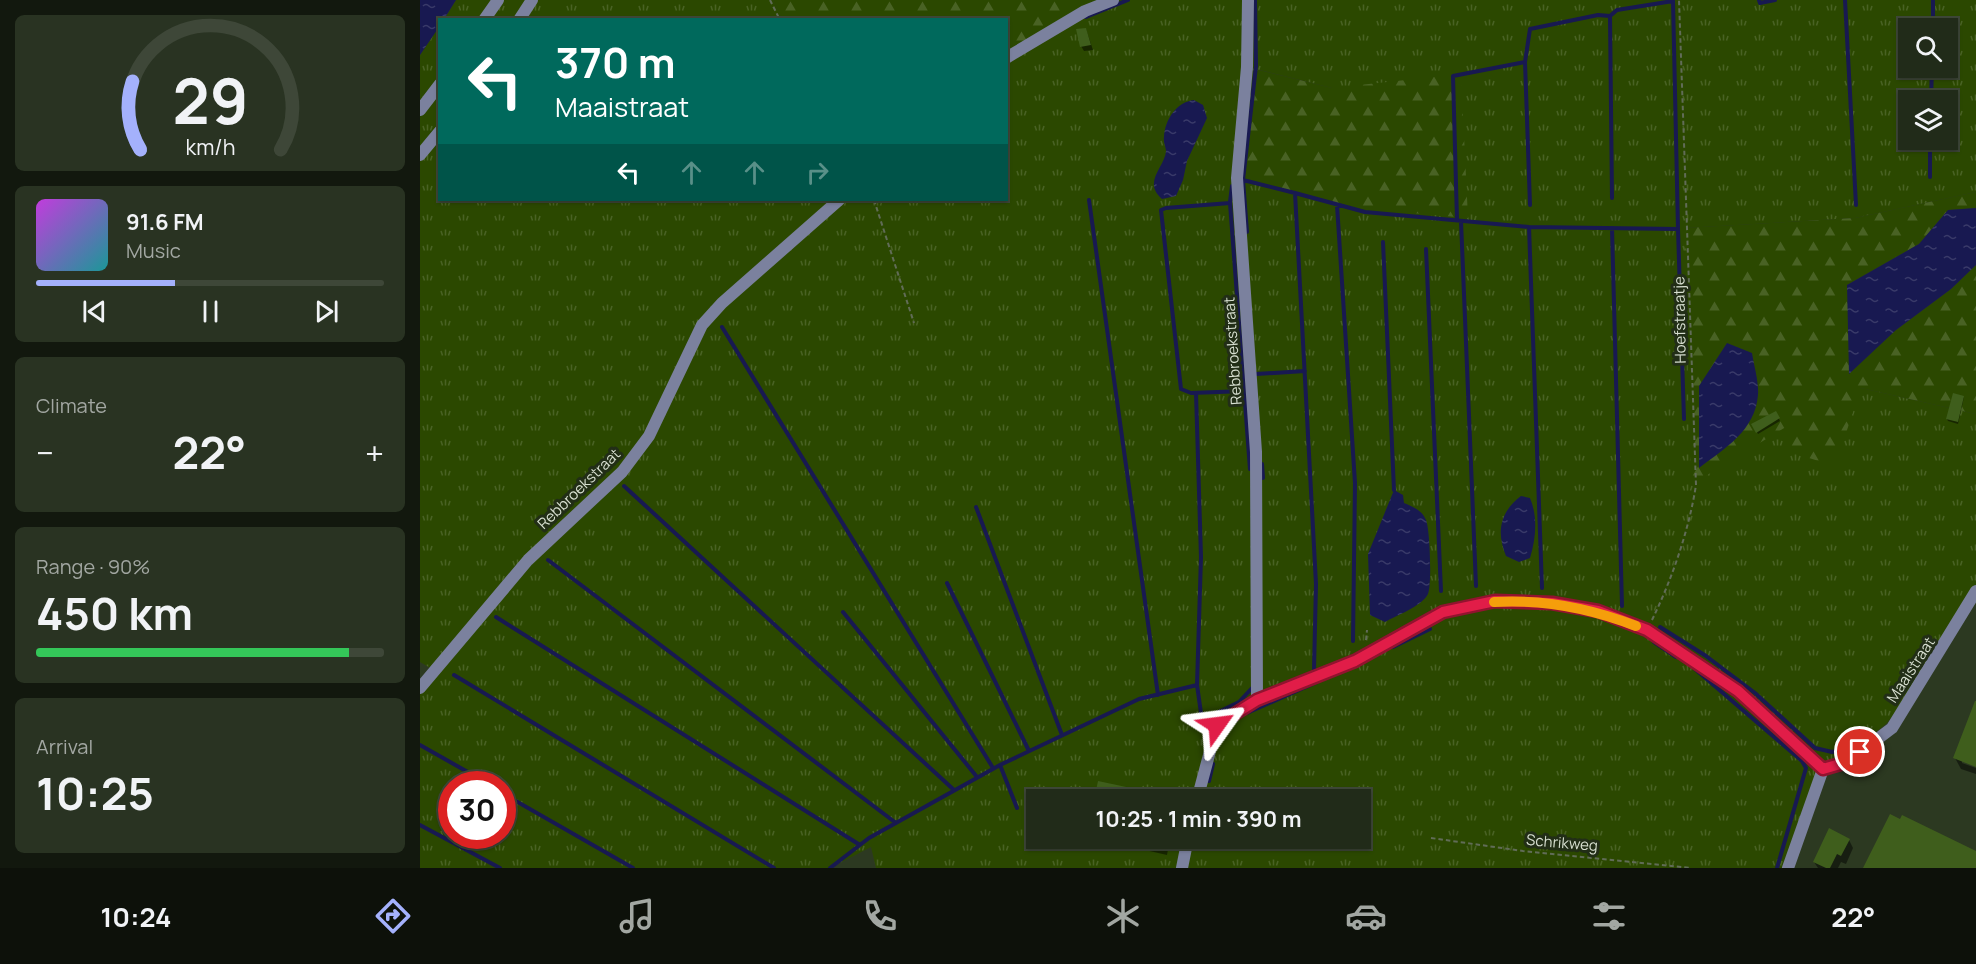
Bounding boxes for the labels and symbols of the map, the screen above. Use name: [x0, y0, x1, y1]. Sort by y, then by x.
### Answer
street label: Hoefstraatje: [1668, 276, 1691, 364]
street label: Rebbroekstraat: [1218, 297, 1247, 406]
street label: Rebbroekstraat: [533, 444, 625, 534]
street label: Maaistraat: [1882, 633, 1940, 707]
position arrow: [1185, 693, 1249, 757]
pin: [1834, 726, 1885, 777]
speed limit sign: 30: [438, 771, 516, 849]
street label: Schrikweg: [1525, 829, 1599, 856]

